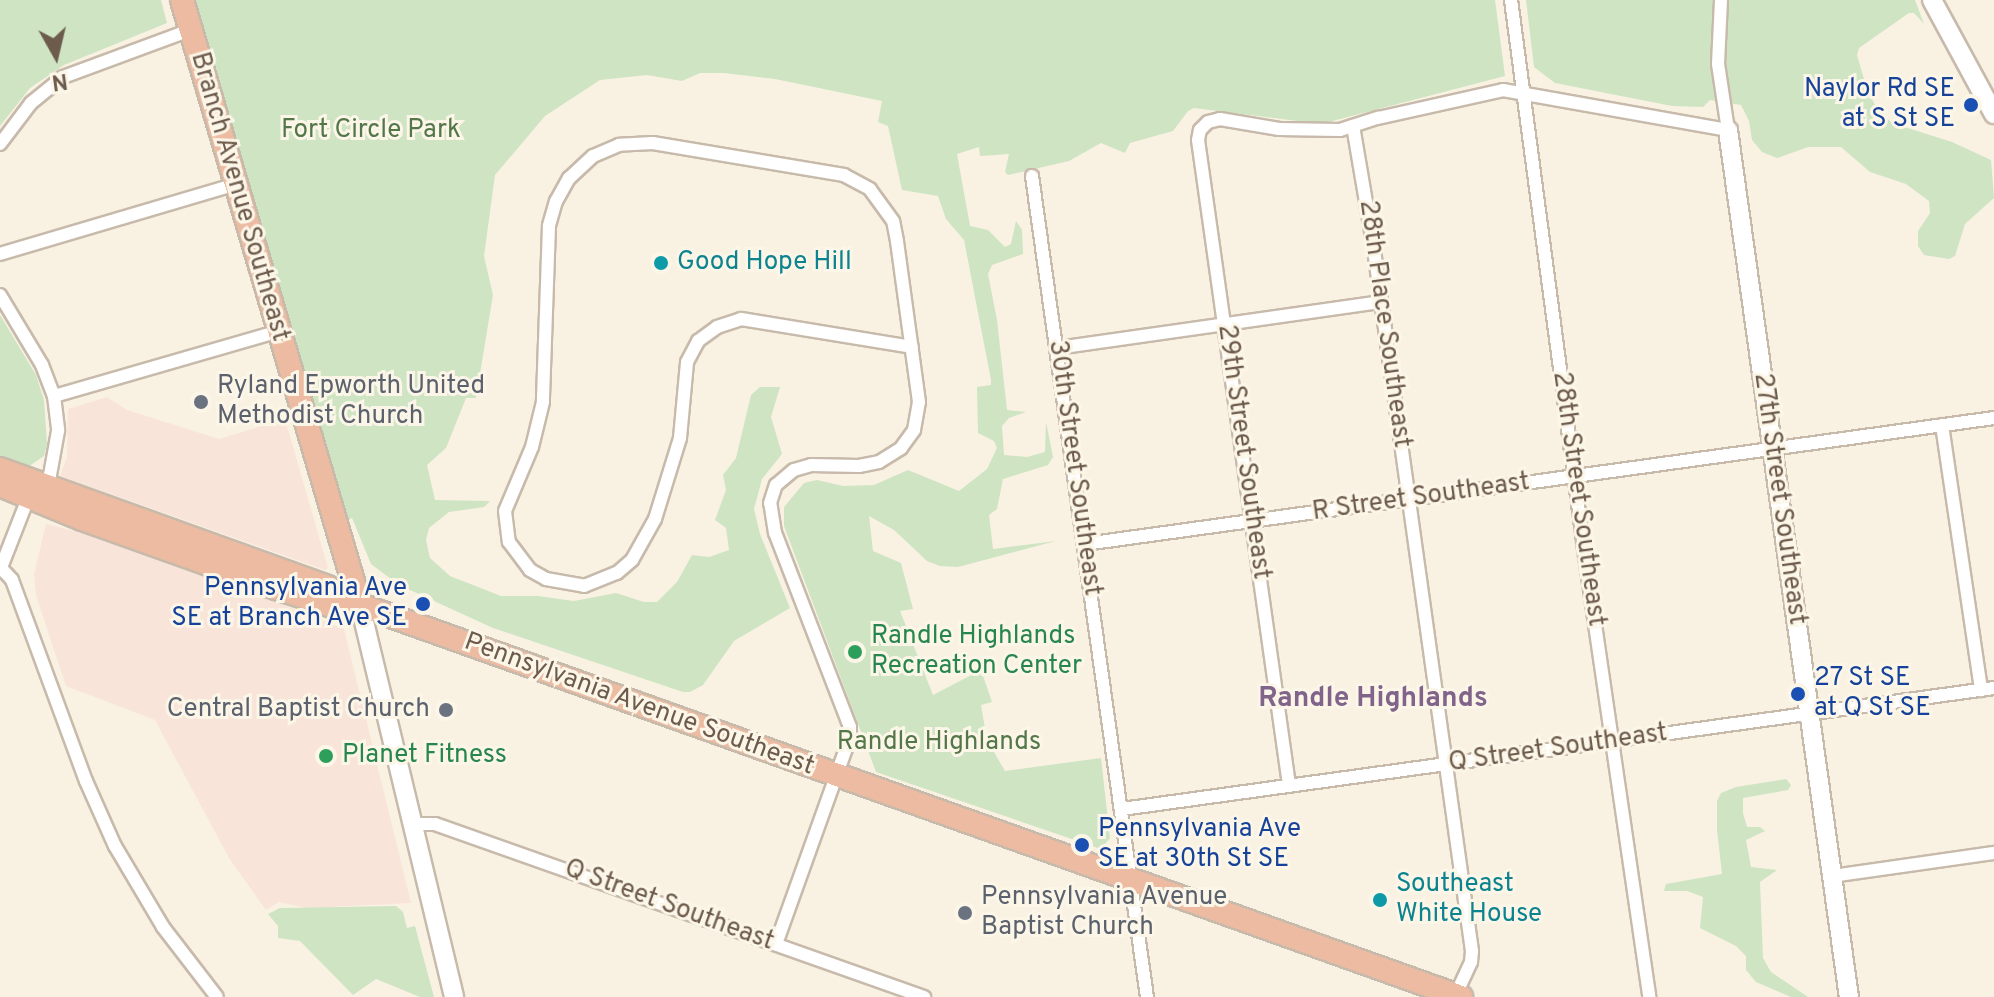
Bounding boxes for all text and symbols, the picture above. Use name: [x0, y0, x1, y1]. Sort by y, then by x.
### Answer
north arrow: [16, 16, 96, 96]
street label: Branch Avenue Southeast: [183, 48, 295, 346]
text: N: [50, 66, 69, 95]
place label: Naylor Rd SE at S St SE: [1804, 74, 1955, 136]
marker: Naylor Rd SE at S St SE: [1962, 96, 1980, 114]
park label: Fort Circle Park: [281, 115, 461, 147]
street label: 28th Place Southeast: [1351, 198, 1417, 450]
place label: Good Hope Hill: [677, 247, 852, 279]
marker: Good Hope Hill: [652, 254, 670, 272]
street label: 29th Street Southeast: [1210, 323, 1276, 581]
street label: 30th Street Southeast: [1041, 338, 1107, 598]
street label: 28th Street Southeast: [1545, 370, 1611, 628]
place label: Ryland Epworth United Methodist Church: [217, 371, 485, 432]
street label: 27th Street Southeast: [1746, 371, 1812, 627]
marker: Ryland Epworth United Methodist Church: [192, 393, 210, 411]
street label: R Street Southeast: [1310, 467, 1532, 529]
place label: Pennsylvania Ave SE at Branch Ave SE: [170, 573, 407, 634]
marker: Pennsylvania Ave SE at Branch Ave SE: [414, 595, 432, 613]
place label: Randle Highlands Recreation Center: [871, 621, 1082, 682]
street label: Pennsylvania Avenue Southeast: [459, 627, 819, 783]
marker: Randle Highlands Recreation Center: [846, 643, 864, 661]
place label: 27 St SE at Q St SE: [1814, 663, 1931, 724]
district label: Randle Highlands: [1258, 682, 1488, 716]
marker: 27 St SE at Q St SE: [1789, 685, 1807, 703]
place label: Central Baptist Church: [167, 694, 430, 726]
marker: Central Baptist Church: [437, 701, 455, 719]
street label: Q Street Southeast: [1447, 718, 1669, 780]
park label: Randle Highlands: [837, 727, 1041, 759]
place label: Planet Fitness: [342, 740, 507, 772]
marker: Planet Fitness: [317, 747, 335, 765]
place label: Pennsylvania Ave SE at 30th St SE: [1098, 814, 1302, 876]
marker: Pennsylvania Ave SE at 30th St SE: [1073, 836, 1091, 854]
street label: Q Street Southeast: [560, 854, 778, 958]
place label: Southeast White House: [1396, 869, 1542, 930]
place label: Pennsylvania Avenue Baptist Church: [981, 882, 1228, 944]
marker: Southeast White House: [1371, 891, 1389, 909]
marker: Pennsylvania Avenue Baptist Church: [956, 904, 974, 922]

